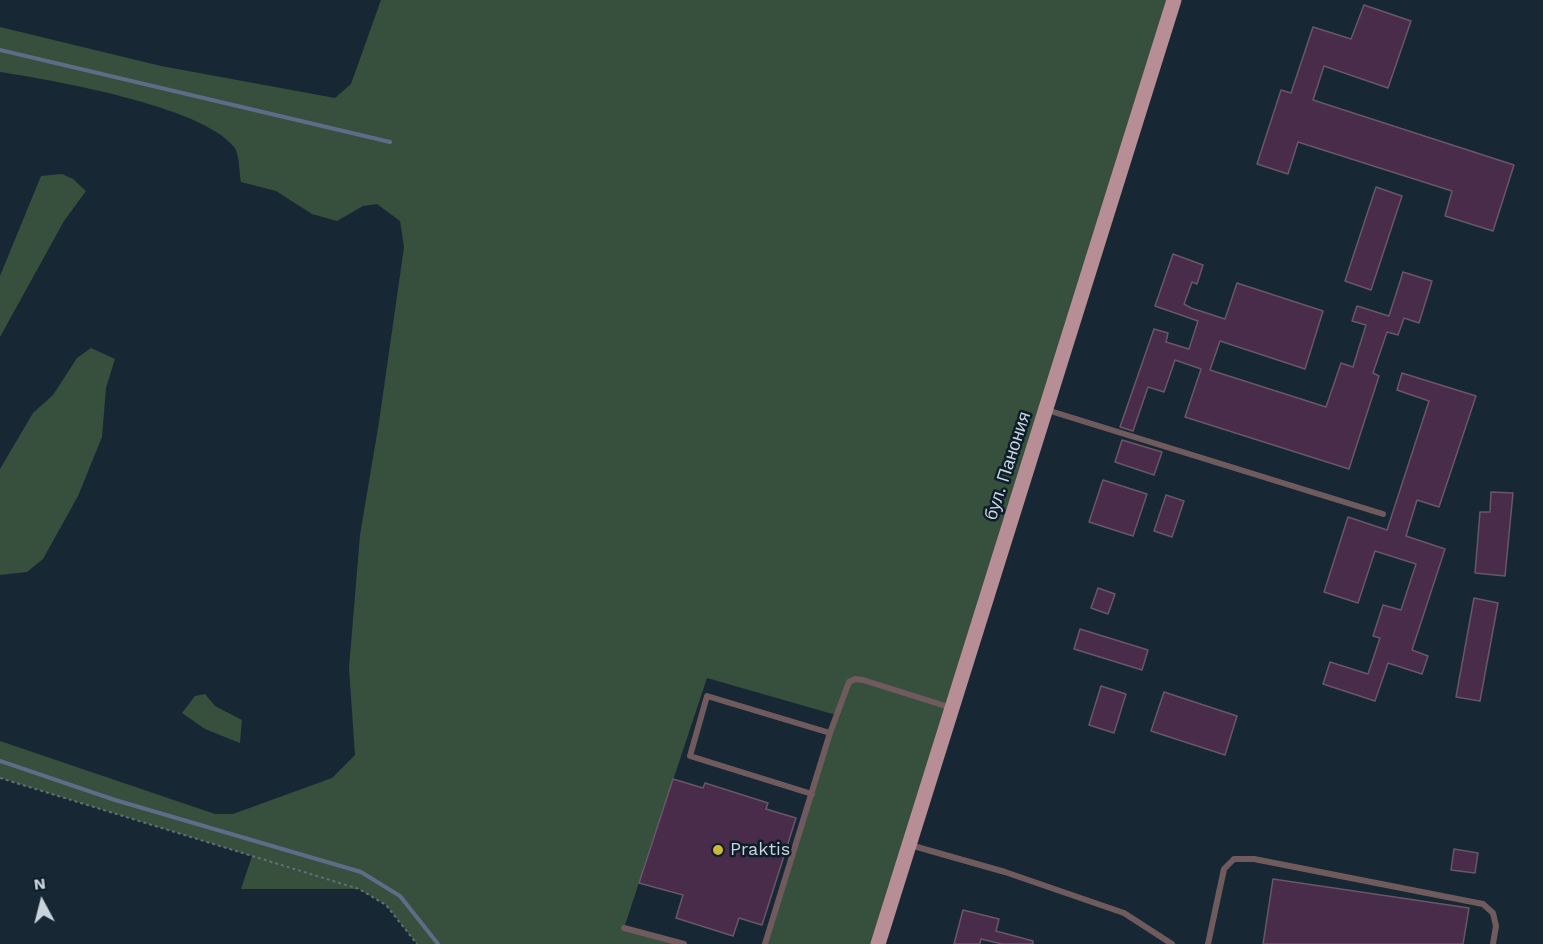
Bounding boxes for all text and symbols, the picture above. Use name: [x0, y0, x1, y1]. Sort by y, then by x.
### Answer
street label: бул. Панония: [980, 409, 1036, 523]
place label: Praktis: [730, 839, 790, 861]
marker: Praktis: [711, 843, 725, 857]
north arrow: [12, 872, 72, 932]
text: N: [33, 873, 47, 894]

